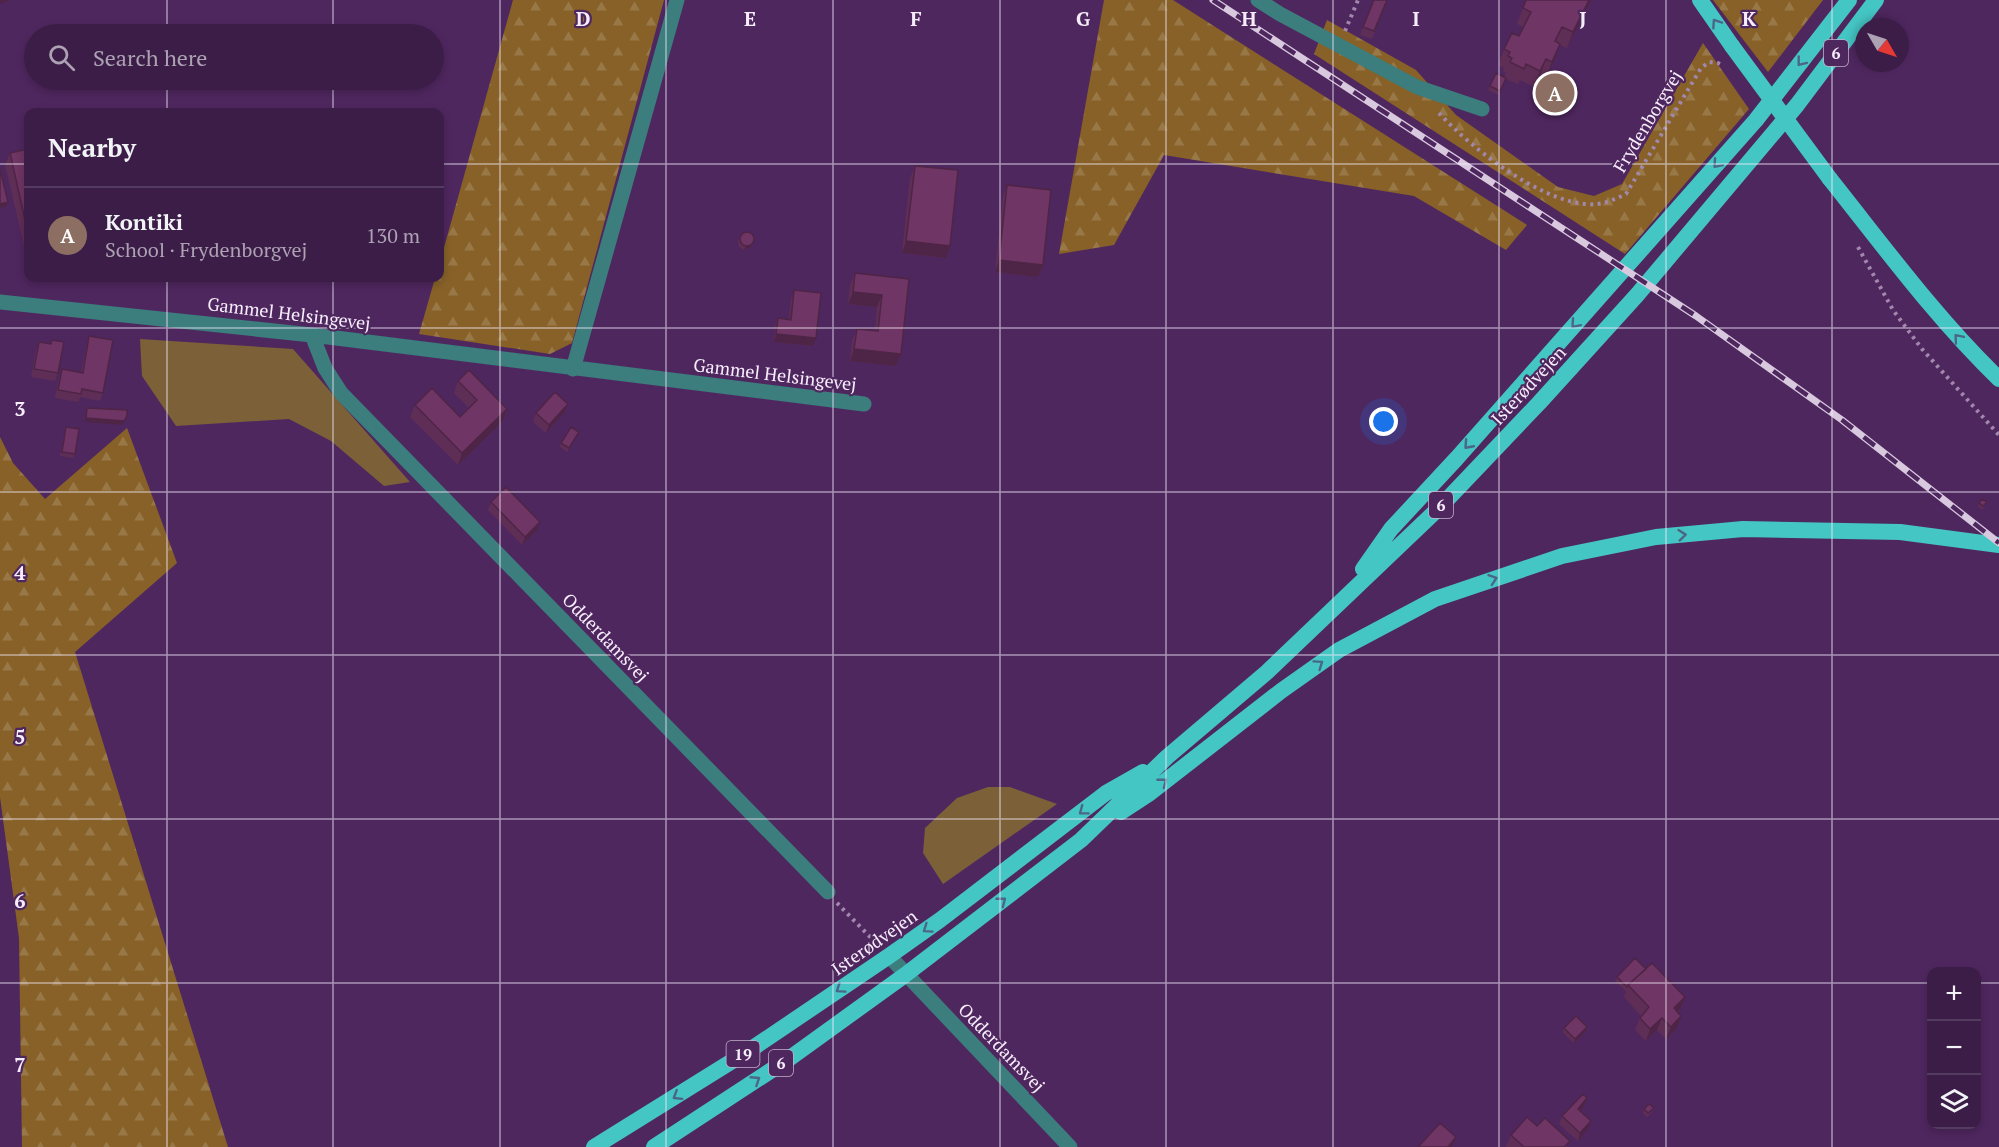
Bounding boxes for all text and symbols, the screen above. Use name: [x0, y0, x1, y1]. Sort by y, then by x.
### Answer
text: D: [576, 5, 590, 32]
text: E: [744, 5, 756, 32]
text: F: [910, 5, 922, 32]
text: G: [1076, 5, 1090, 32]
text: H: [1241, 5, 1257, 32]
text: I: [1412, 5, 1420, 32]
text: J: [1579, 5, 1587, 32]
text: K: [1742, 5, 1757, 32]
north arrow: [1855, 18, 1909, 72]
one-way arrow: [1712, 19, 1723, 30]
search box: [24, 24, 444, 90]
road number: 6: [1824, 40, 1848, 66]
icon: search: [45, 41, 78, 74]
text: Search here: [93, 43, 207, 72]
one-way arrow: [1798, 55, 1809, 66]
street label: Frydenborgvej: [1607, 66, 1687, 176]
pin: A: [1536, 70, 1574, 116]
text: Nearby: [48, 130, 136, 164]
one-way arrow: [1713, 157, 1724, 168]
text: Kontiki: [105, 207, 183, 236]
text: A: [60, 222, 75, 249]
text: 130 m: [366, 222, 420, 249]
text: School · Frydenborgvej: [105, 236, 307, 263]
street label: Gammel Helsingevej: [206, 291, 372, 335]
one-way arrow: [1571, 318, 1582, 328]
one-way arrow: [1954, 334, 1965, 345]
street label: Isterødvejen: [1485, 340, 1571, 430]
street label: Gammel Helsingevej: [692, 352, 858, 396]
text: 3: [14, 395, 26, 422]
your location: [1369, 407, 1398, 436]
one-way arrow: [1464, 438, 1475, 449]
road number: 6: [1429, 492, 1453, 518]
one-way arrow: [1678, 529, 1687, 542]
text: 4: [14, 559, 26, 586]
one-way arrow: [1487, 574, 1498, 587]
street label: Odderdamsvej: [558, 587, 654, 687]
one-way arrow: [1312, 660, 1323, 671]
text: 5: [14, 723, 26, 750]
one-way arrow: [1157, 779, 1168, 790]
one-way arrow: [1078, 804, 1089, 815]
text: 6: [14, 887, 26, 914]
one-way arrow: [995, 897, 1006, 908]
street label: Isterødvejen: [826, 903, 922, 980]
one-way arrow: [923, 922, 934, 933]
map controls: [1927, 967, 1981, 1129]
button: +: [1927, 967, 1981, 1021]
one-way arrow: [836, 982, 847, 993]
street label: Odderdamsvej: [954, 997, 1050, 1097]
button: −: [1927, 1021, 1981, 1075]
road number: 19: [726, 1041, 760, 1067]
road number: 6: [769, 1050, 793, 1076]
text: 7: [14, 1051, 26, 1078]
button: layers: [1927, 1075, 1981, 1129]
one-way arrow: [750, 1076, 760, 1088]
one-way arrow: [673, 1089, 684, 1100]

